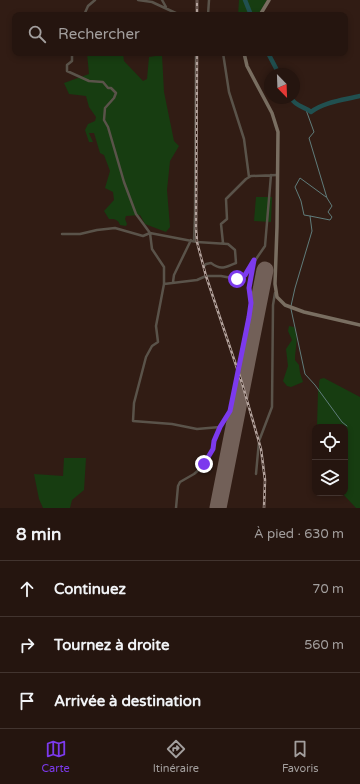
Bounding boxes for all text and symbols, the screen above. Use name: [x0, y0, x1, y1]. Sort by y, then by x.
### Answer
search box: [12, 12, 348, 56]
icon: search: [26, 23, 48, 45]
text: Rechercher: [58, 25, 140, 43]
north arrow: [264, 68, 300, 104]
route start: [228, 270, 246, 288]
map controls: [312, 424, 348, 496]
button: locate: [312, 424, 348, 460]
route end: [195, 455, 213, 473]
button: layers: [312, 460, 348, 496]
text: 8 min: [16, 524, 61, 545]
text: À pied · 630 m: [254, 526, 344, 542]
icon: ahead: [16, 578, 38, 600]
text: Continuez: [54, 580, 126, 598]
text: 70 m: [312, 581, 344, 597]
icon: right: [16, 634, 38, 656]
text: Tournez à droite: [54, 636, 169, 654]
text: 560 m: [304, 637, 344, 653]
icon: arrive: [16, 690, 38, 712]
text: Arrivée à destination: [54, 692, 201, 710]
tab: Carte: [41, 738, 70, 775]
tab: Itinéraire: [153, 738, 199, 775]
tab: Favoris: [282, 738, 319, 775]

